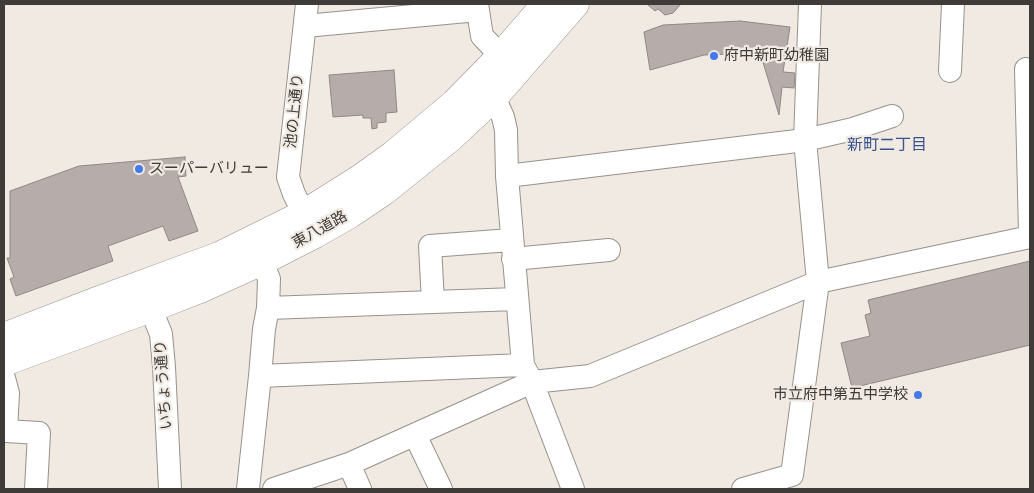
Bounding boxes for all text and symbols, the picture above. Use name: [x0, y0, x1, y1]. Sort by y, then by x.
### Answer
place label: 府中新町幼稚園: [724, 47, 829, 65]
marker: 府中新町幼稚園: [708, 50, 720, 62]
street label: 池の上通り: [282, 73, 308, 149]
district label: 新町二丁目: [847, 136, 927, 156]
place label: スーパーバリュー: [149, 160, 269, 178]
marker: スーパーバリュー: [133, 163, 145, 175]
street label: 東八道路: [289, 208, 351, 252]
street label: いちょう通り: [152, 339, 176, 431]
place label: 市立府中第五中学校: [773, 386, 908, 404]
marker: 市立府中第五中学校: [912, 389, 924, 401]

